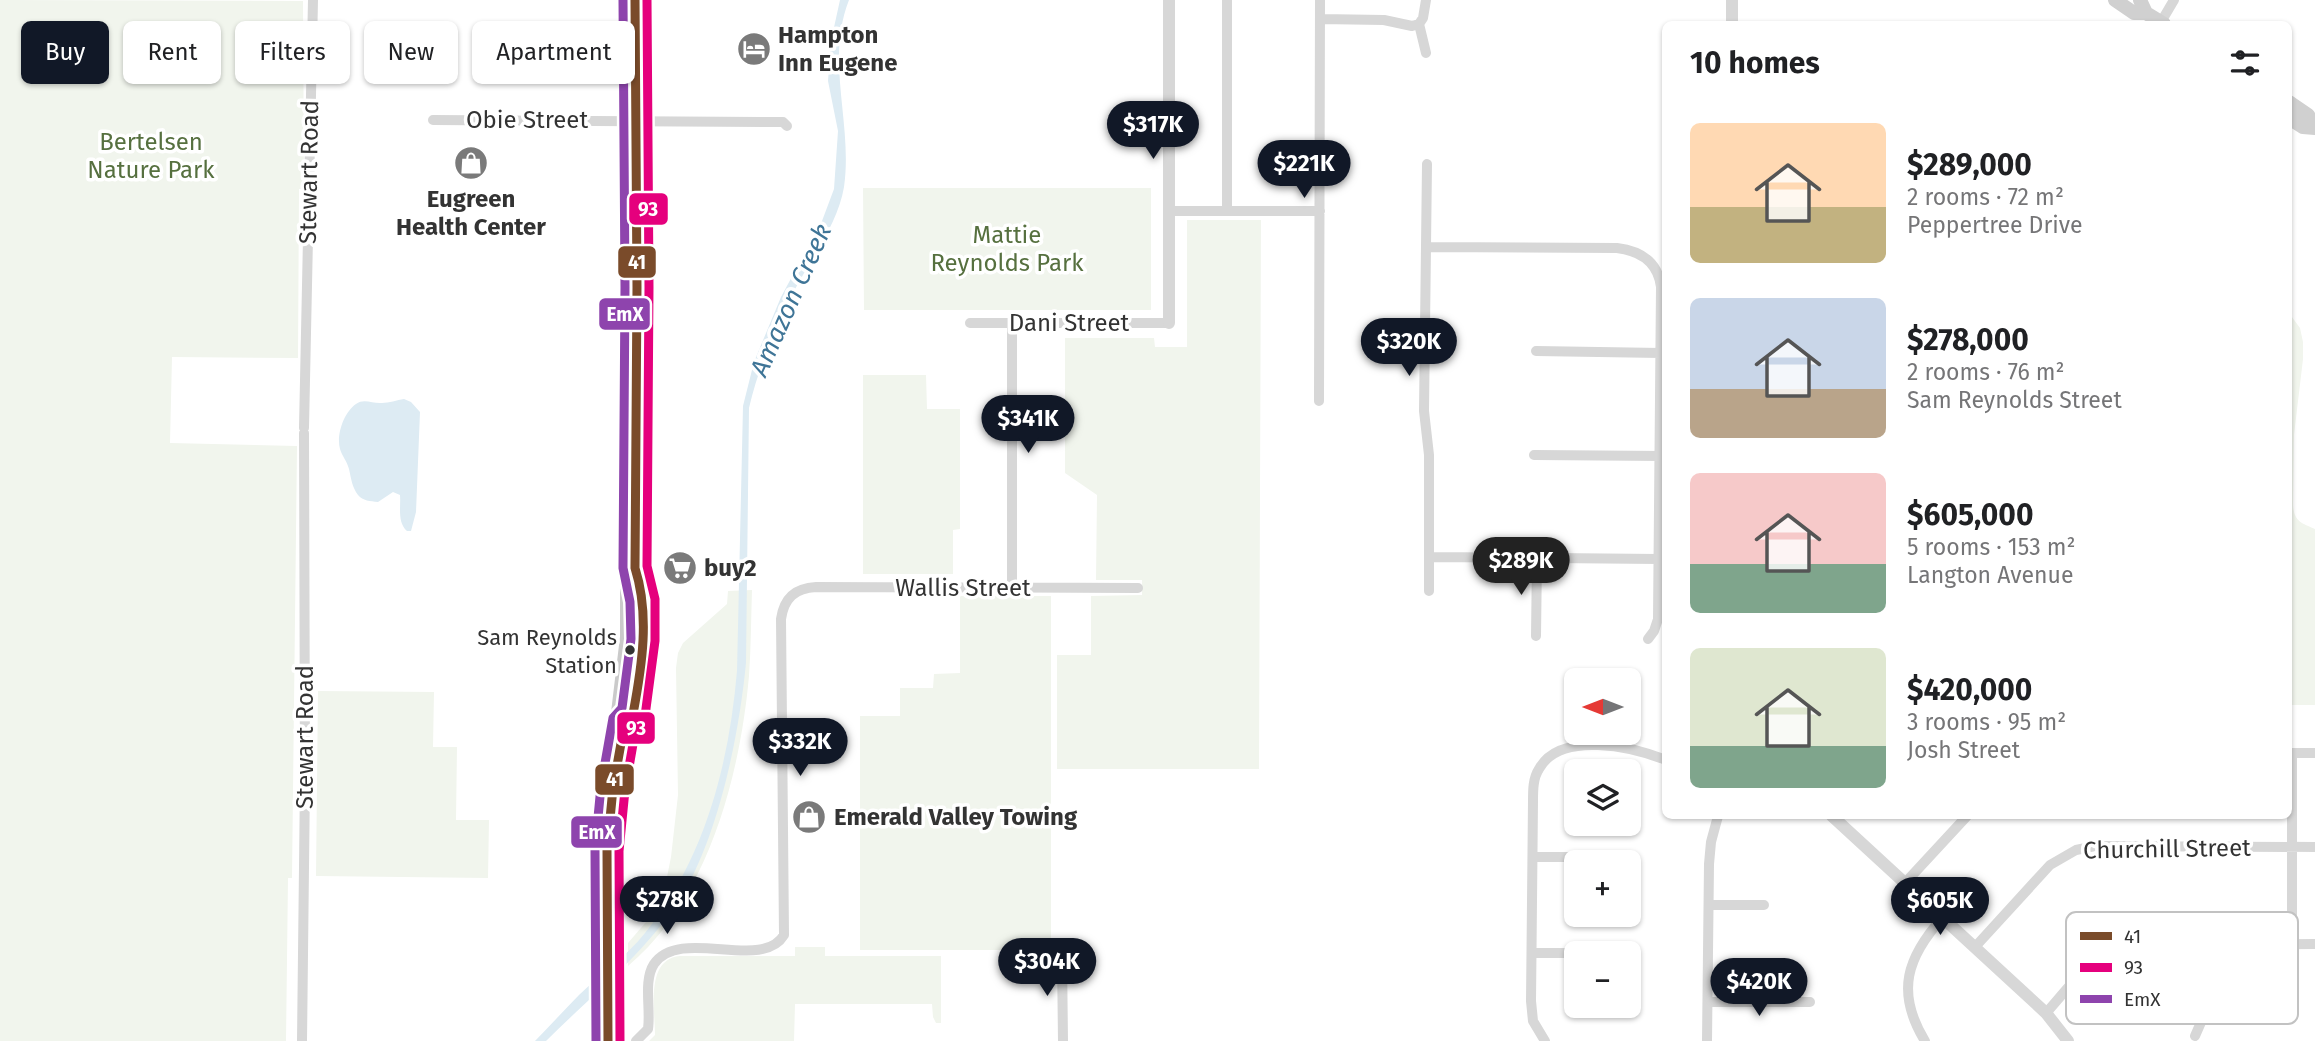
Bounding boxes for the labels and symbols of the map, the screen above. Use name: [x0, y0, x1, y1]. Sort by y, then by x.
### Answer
place label: Hampton Inn Eugene: [778, 21, 897, 77]
hotel icon: Hampton Inn Eugene: [735, 30, 773, 68]
street label: Stewart Road: [294, 100, 324, 244]
pin: $317K: [1104, 102, 1202, 161]
street label: Obie Street: [466, 106, 588, 134]
park label: Bertelsen Nature Park: [87, 128, 215, 184]
pin: $221K: [1255, 140, 1353, 200]
shop icon: Eugreen Health Center: [452, 144, 490, 182]
place label: Eugreen Health Center: [396, 185, 546, 241]
line badge: 93: [628, 192, 669, 226]
text: 93: [638, 198, 658, 221]
water label: Amazon Creek: [743, 219, 838, 382]
park label: Mattie Reynolds Park: [930, 221, 1084, 277]
line badge: 41: [617, 245, 657, 279]
text: 41: [628, 251, 646, 274]
line badge: EmX: [598, 297, 651, 331]
text: EmX: [607, 303, 644, 326]
street label: Dani Street: [1009, 309, 1130, 337]
pin: $320K: [1360, 318, 1458, 378]
pin: $341K: [979, 396, 1077, 455]
pin: $289K: [1472, 538, 1570, 597]
supermarket icon: buy2: [661, 549, 699, 587]
place label: buy2: [704, 554, 757, 582]
street label: Wallis Street: [895, 574, 1031, 602]
place label: Sam Reynolds Station: [477, 624, 617, 679]
marker: Sam Reynolds Station: [623, 643, 637, 657]
street label: Stewart Road: [291, 665, 319, 809]
north arrow: [1564, 668, 1642, 746]
line badge: 93: [616, 711, 656, 745]
text: 93: [626, 717, 646, 740]
pin: $332K: [751, 718, 849, 778]
line badge: 41: [594, 763, 635, 796]
text: 41: [606, 768, 624, 791]
shop icon: Emerald Valley Towing: [790, 798, 828, 836]
place label: Emerald Valley Towing: [834, 803, 1078, 831]
line badge: EmX: [570, 815, 623, 849]
text: EmX: [579, 821, 616, 844]
street label: Churchill Street: [2083, 834, 2251, 864]
pin: $278K: [618, 876, 716, 936]
pin: $605K: [1891, 878, 1989, 937]
legend: [2066, 912, 2298, 1024]
text: 41: [2124, 925, 2141, 948]
pin: $304K: [998, 939, 1096, 998]
text: 93: [2124, 956, 2143, 979]
pin: $420K: [1710, 958, 1808, 1018]
text: EmX: [2124, 988, 2161, 1011]

